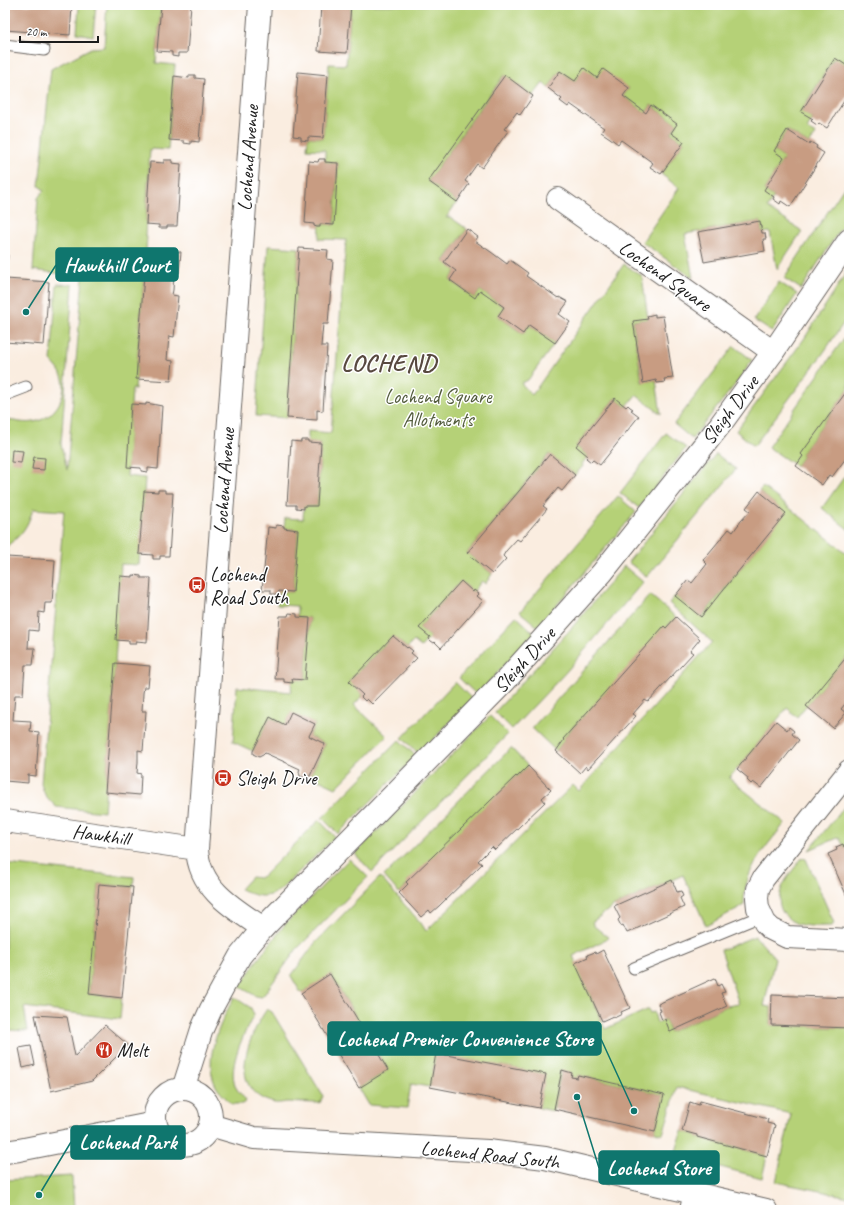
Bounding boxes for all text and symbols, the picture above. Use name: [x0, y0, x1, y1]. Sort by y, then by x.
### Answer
scale bar: [20, 18, 98, 44]
text: 20 m: [26, 24, 48, 40]
street label: Lochend Avenue: [232, 103, 264, 212]
street label: Lochend Square: [614, 235, 717, 318]
callout: Hawkhill Court: [56, 248, 178, 281]
text: Hawkhill Court: [64, 252, 172, 278]
district label: LOCHEND: [341, 348, 439, 378]
street label: Sleigh Drive: [696, 369, 765, 450]
park label: Lochend Square Allotments: [384, 384, 493, 432]
street label: Lochend Avenue: [208, 426, 240, 535]
place label: Lochend Road South: [210, 562, 289, 610]
bus stop icon: Lochend Road South: [187, 575, 207, 595]
street label: Sleigh Drive: [488, 620, 561, 698]
place label: Sleigh Drive: [236, 766, 318, 791]
bus stop icon: Sleigh Drive: [213, 768, 233, 788]
street label: Hawkhill: [71, 819, 135, 852]
callout: Lochend Premier Convenience Store: [328, 1022, 601, 1055]
text: Lochend Premier Convenience Store: [337, 1026, 595, 1052]
place label: Melt: [117, 1038, 150, 1063]
restaurant icon: Melt: [94, 1040, 114, 1060]
callout: Lochend Park: [71, 1126, 185, 1159]
text: Lochend Park: [79, 1129, 179, 1155]
street label: Lochend Road South: [420, 1135, 562, 1175]
callout: Lochend Store: [599, 1151, 719, 1184]
text: Lochend Store: [607, 1155, 713, 1181]

